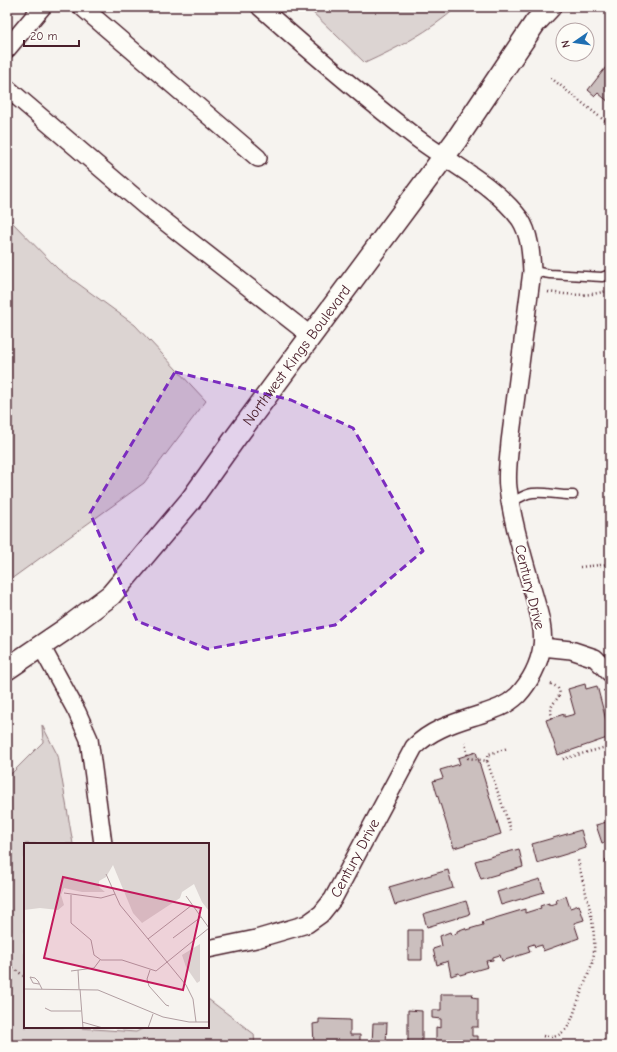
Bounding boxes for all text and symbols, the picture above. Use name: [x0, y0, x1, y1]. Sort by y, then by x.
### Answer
scale bar: [24, 22, 79, 48]
north arrow: [555, 22, 595, 62]
text: 20 m: [30, 29, 58, 43]
text: N: [559, 39, 573, 49]
street label: Northwest Kings Boulevard: [239, 282, 354, 429]
street label: Century Drive: [511, 543, 549, 632]
street label: Century Drive: [326, 815, 383, 901]
inset map: [24, 843, 209, 1028]

